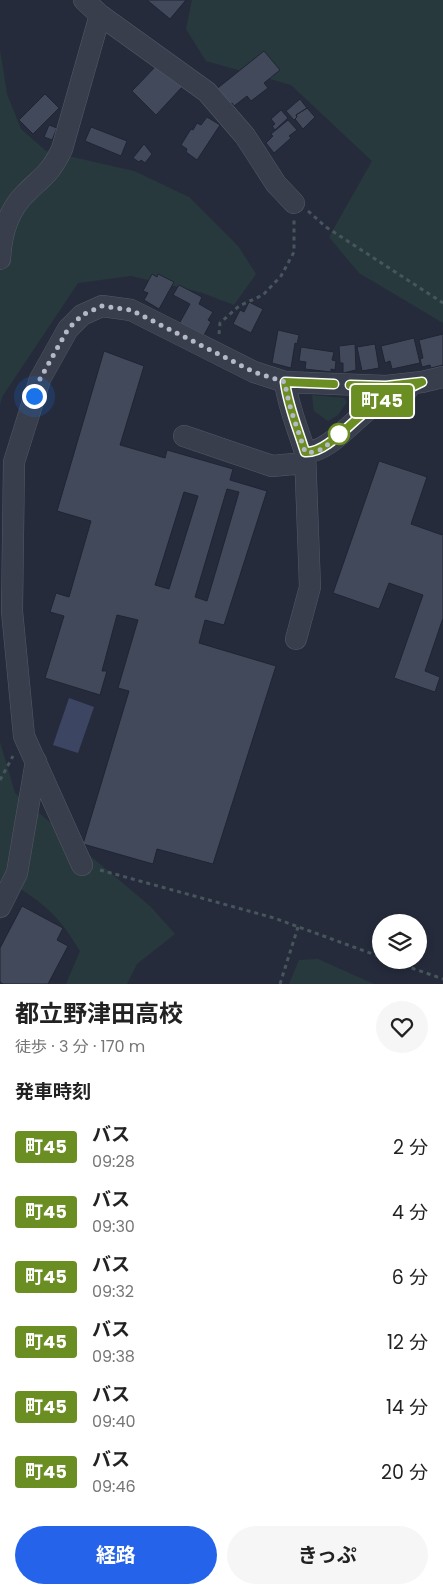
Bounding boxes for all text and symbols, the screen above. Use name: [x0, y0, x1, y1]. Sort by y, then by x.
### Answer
your location: [22, 384, 47, 409]
line badge: 町45: [353, 385, 411, 417]
text: 町45: [361, 388, 403, 413]
unlabelled marker: [328, 423, 350, 445]
map controls: [372, 914, 427, 969]
button: layers: [372, 914, 427, 969]
text: 都立野津田高校: [15, 997, 183, 1030]
button: heart: [376, 1001, 428, 1053]
text: 徒歩 · 3 分 · 170 m: [15, 1035, 145, 1058]
text: 発車時刻: [15, 1078, 91, 1105]
text: バス: [92, 1121, 130, 1148]
text: 町45: [25, 1134, 67, 1159]
text: 2 分: [393, 1134, 428, 1161]
text: 09:28: [92, 1150, 135, 1173]
text: バス: [92, 1186, 130, 1213]
text: 町45: [25, 1199, 67, 1224]
text: 4 分: [392, 1199, 428, 1226]
text: 09:30: [92, 1215, 135, 1238]
text: バス: [92, 1251, 130, 1278]
text: 町45: [25, 1264, 67, 1289]
text: 6 分: [392, 1264, 428, 1291]
text: 09:32: [92, 1280, 134, 1303]
text: バス: [92, 1316, 130, 1343]
text: 町45: [25, 1329, 67, 1354]
text: 12 分: [387, 1329, 428, 1356]
text: 09:38: [92, 1345, 135, 1368]
text: バス: [92, 1381, 130, 1408]
text: 町45: [25, 1394, 67, 1419]
text: 14 分: [386, 1394, 428, 1421]
text: 09:40: [92, 1410, 136, 1433]
text: バス: [92, 1446, 130, 1473]
text: 町45: [25, 1459, 67, 1484]
text: 20 分: [381, 1459, 428, 1486]
text: 09:46: [92, 1475, 136, 1498]
button: 経路: [15, 1526, 217, 1584]
button: きっぷ: [227, 1526, 428, 1584]

